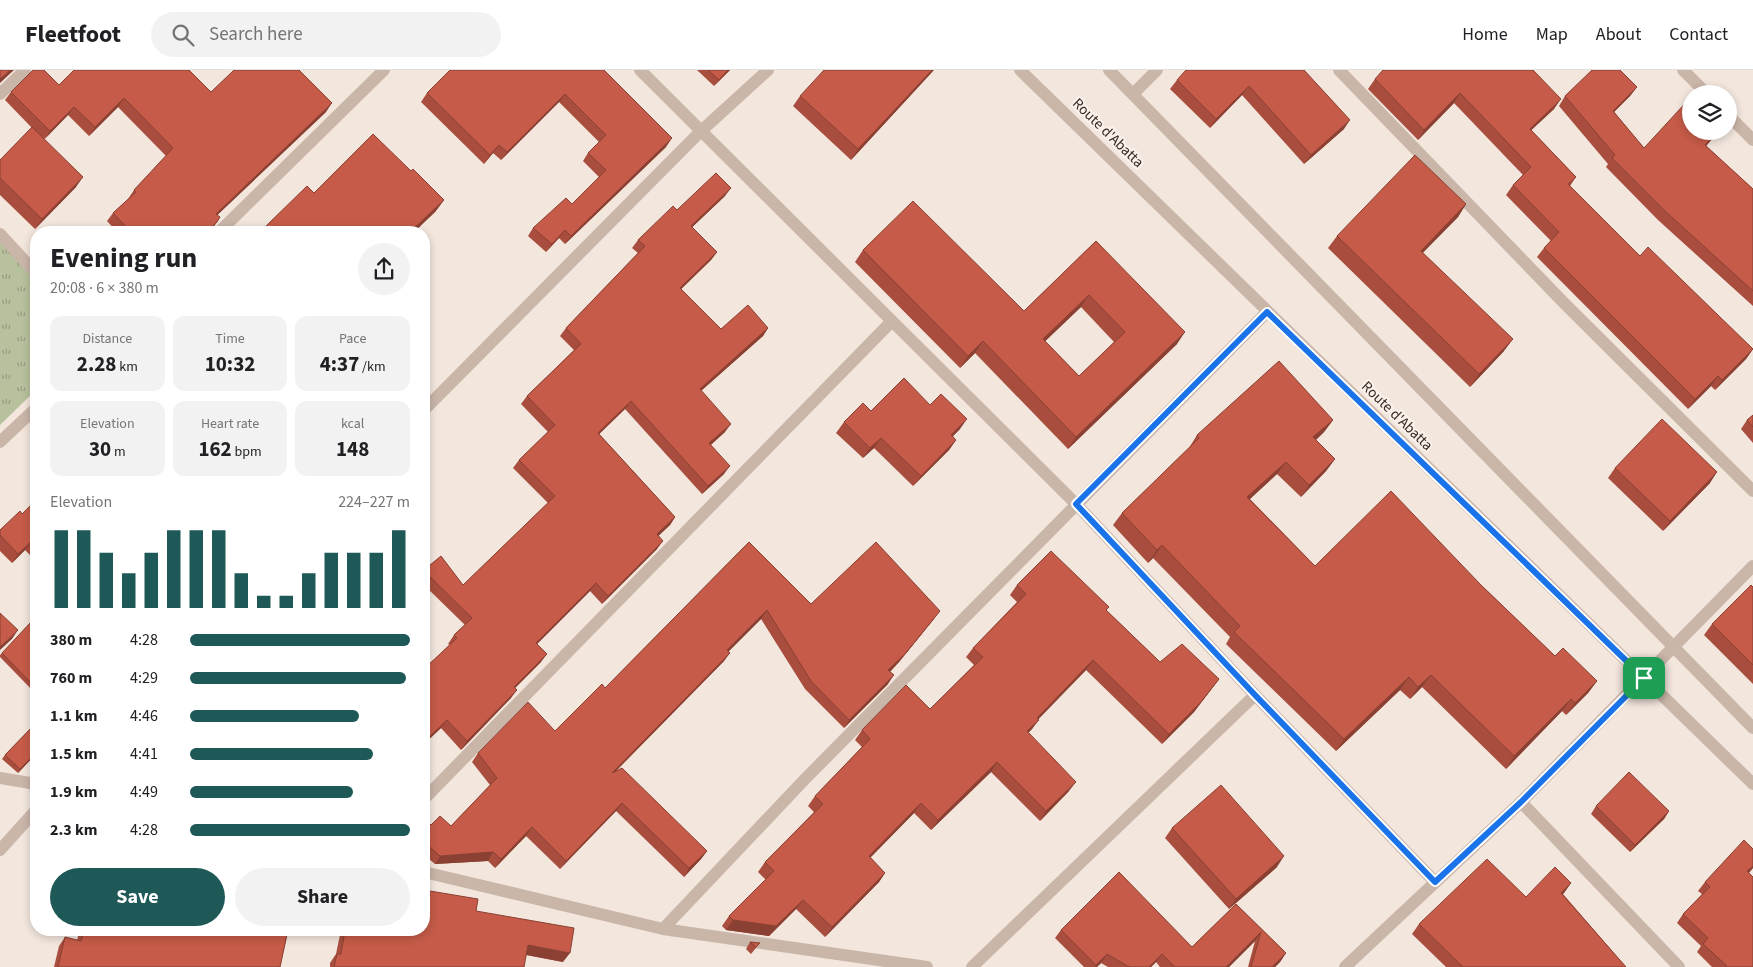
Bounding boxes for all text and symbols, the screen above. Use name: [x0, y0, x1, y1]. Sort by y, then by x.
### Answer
search box: [151, 12, 501, 57]
text: Fleetfoot: [25, 17, 121, 52]
icon: search: [169, 21, 197, 49]
text: Search here: [209, 21, 303, 48]
text: Home: [1462, 22, 1508, 47]
text: Map: [1536, 22, 1568, 47]
text: About: [1596, 22, 1641, 47]
text: Contact: [1669, 22, 1728, 47]
map controls: [1682, 85, 1737, 140]
button: layers: [1682, 85, 1737, 140]
street label: Route d'Abatta: [1068, 94, 1148, 172]
text: Evening run: [50, 238, 197, 278]
button: share: [358, 243, 410, 295]
text: 20:08 · 6 × 380 m: [50, 277, 159, 299]
text: Distance: [82, 329, 132, 349]
text: Time: [215, 329, 245, 349]
text: Pace: [339, 329, 366, 349]
text: 2.28: [77, 349, 116, 379]
text: 10:32: [205, 349, 255, 379]
text: 4:37: [320, 349, 359, 379]
text: km: [116, 357, 138, 377]
text: /km: [359, 357, 386, 377]
street label: Route d'Abatta: [1357, 377, 1437, 455]
text: Elevation: [80, 414, 135, 434]
text: Heart rate: [201, 414, 259, 434]
text: kcal: [341, 414, 364, 434]
text: 30: [89, 434, 111, 464]
text: 162: [198, 434, 232, 464]
text: 148: [336, 434, 369, 464]
text: m: [111, 442, 126, 462]
text: bpm: [232, 442, 262, 462]
text: Elevation: [50, 491, 112, 513]
text: 224–227 m: [338, 491, 410, 513]
text: 380 m: [50, 629, 92, 651]
text: 4:28: [130, 629, 158, 651]
pin: [1623, 657, 1665, 699]
icon: arrive: [1630, 664, 1658, 692]
text: 760 m: [50, 667, 92, 689]
text: 4:29: [130, 667, 158, 689]
text: 1.1 km: [50, 705, 97, 727]
text: 4:46: [130, 705, 158, 727]
text: 1.5 km: [50, 743, 97, 765]
text: 4:41: [130, 743, 158, 765]
text: 1.9 km: [50, 781, 97, 803]
text: 4:49: [130, 781, 158, 803]
text: 2.3 km: [50, 819, 97, 841]
text: 4:28: [130, 819, 158, 841]
button: Save: [50, 868, 225, 926]
button: Share: [235, 868, 410, 926]

